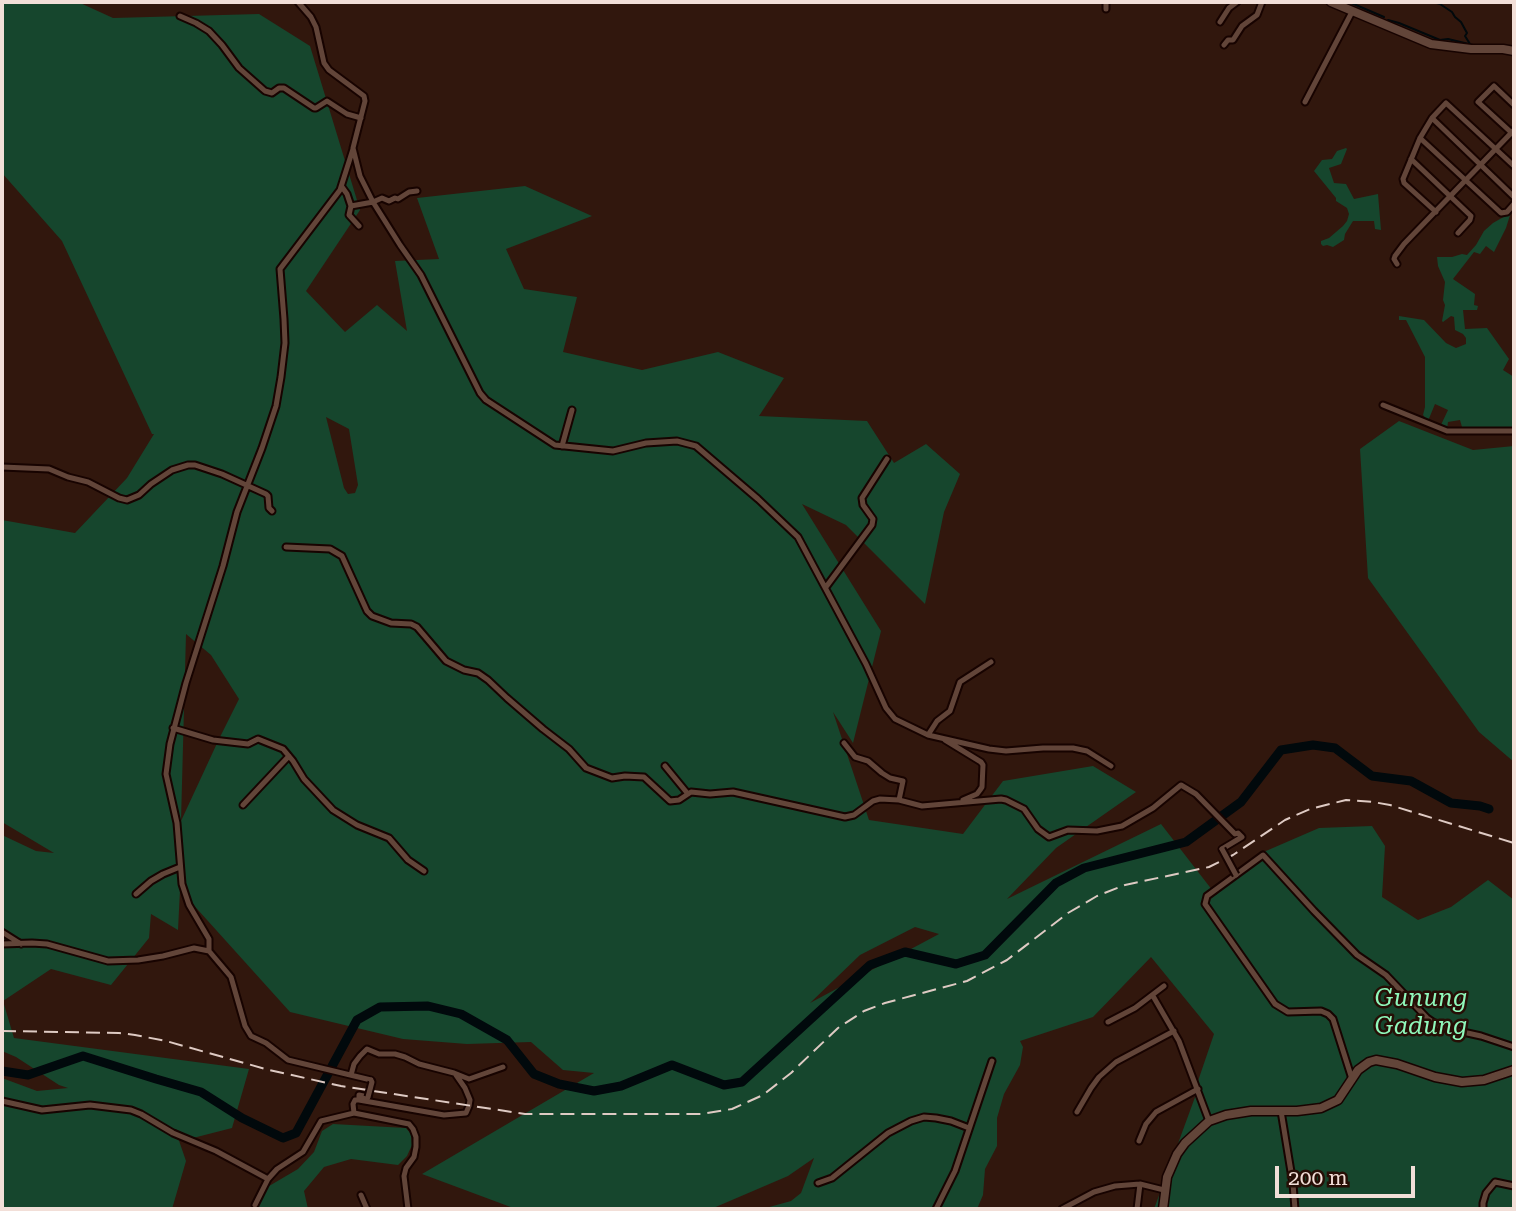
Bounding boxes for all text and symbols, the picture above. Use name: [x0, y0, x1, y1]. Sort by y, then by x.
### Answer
park label: Gunung Gadung: [1375, 985, 1467, 1041]
scale bar: [1278, 1152, 1418, 1196]
text: 200 m: [1288, 1166, 1348, 1190]

